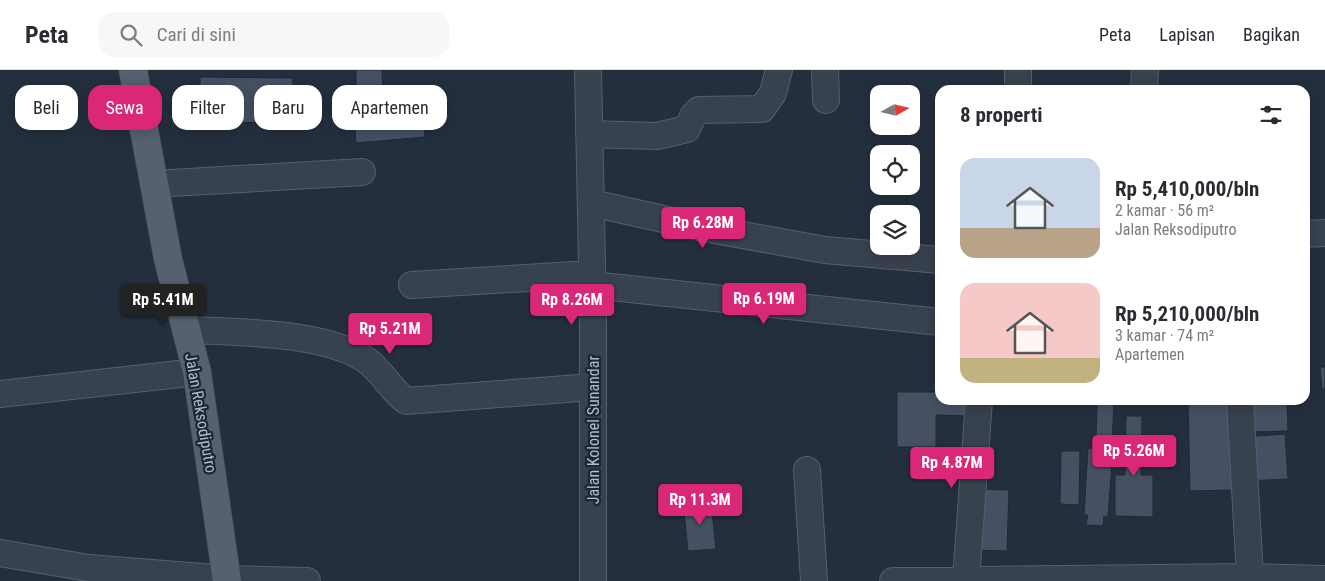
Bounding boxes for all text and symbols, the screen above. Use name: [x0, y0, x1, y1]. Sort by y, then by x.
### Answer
search box: [99, 12, 449, 57]
text: Peta: [25, 21, 69, 49]
icon: search: [117, 21, 145, 49]
text: Cari di sini: [157, 23, 236, 46]
text: Peta: [1099, 24, 1131, 45]
text: Lapisan: [1159, 24, 1215, 45]
text: Bagikan: [1243, 24, 1300, 45]
chip: Beli: [15, 85, 78, 130]
chip: Sewa: [88, 85, 162, 130]
chip: Filter: [172, 85, 244, 130]
chip: Baru: [254, 85, 322, 130]
chip: Apartemen: [332, 85, 447, 130]
north arrow: [870, 85, 920, 135]
map controls: [870, 85, 920, 255]
icon: filters: [1257, 101, 1285, 129]
text: 8 properti: [960, 103, 1043, 127]
button: locate: [870, 145, 920, 195]
text: Rp 5,410,000/bln: [1115, 177, 1259, 201]
icon: home: [1000, 178, 1060, 238]
text: 2 kamar · 56 m²: [1115, 201, 1214, 220]
button: layers: [870, 205, 920, 255]
pin: Rp 6.28M: [651, 206, 755, 249]
text: Rp 6.28M: [672, 213, 734, 232]
text: Jalan Reksodiputro: [1115, 220, 1236, 239]
pin: Rp 6.19M: [712, 282, 816, 325]
pin: Rp 5.41M: [111, 284, 215, 326]
pin: Rp 8.26M: [520, 284, 624, 326]
text: Rp 6.19M: [733, 289, 795, 308]
text: Rp 5.41M: [132, 290, 194, 309]
text: Rp 8.26M: [541, 290, 603, 309]
text: Rp 5,210,000/bln: [1115, 302, 1259, 326]
icon: home: [1000, 303, 1060, 363]
pin: Rp 5.21M: [338, 312, 442, 355]
text: Rp 5.21M: [359, 319, 421, 338]
text: 3 kamar · 74 m²: [1115, 326, 1214, 345]
text: Apartemen: [1115, 345, 1185, 364]
street label: Jalan Reksodiputro: [181, 352, 221, 474]
street label: Jalan Kolonel Sunandar: [584, 356, 603, 504]
pin: Rp 5.26M: [1082, 434, 1186, 477]
text: Rp 5.26M: [1103, 441, 1165, 460]
pin: Rp 4.87M: [900, 446, 1004, 489]
text: Rp 4.87M: [921, 453, 983, 472]
pin: Rp 11.3M: [648, 484, 752, 526]
text: Rp 11.3M: [669, 490, 731, 509]

